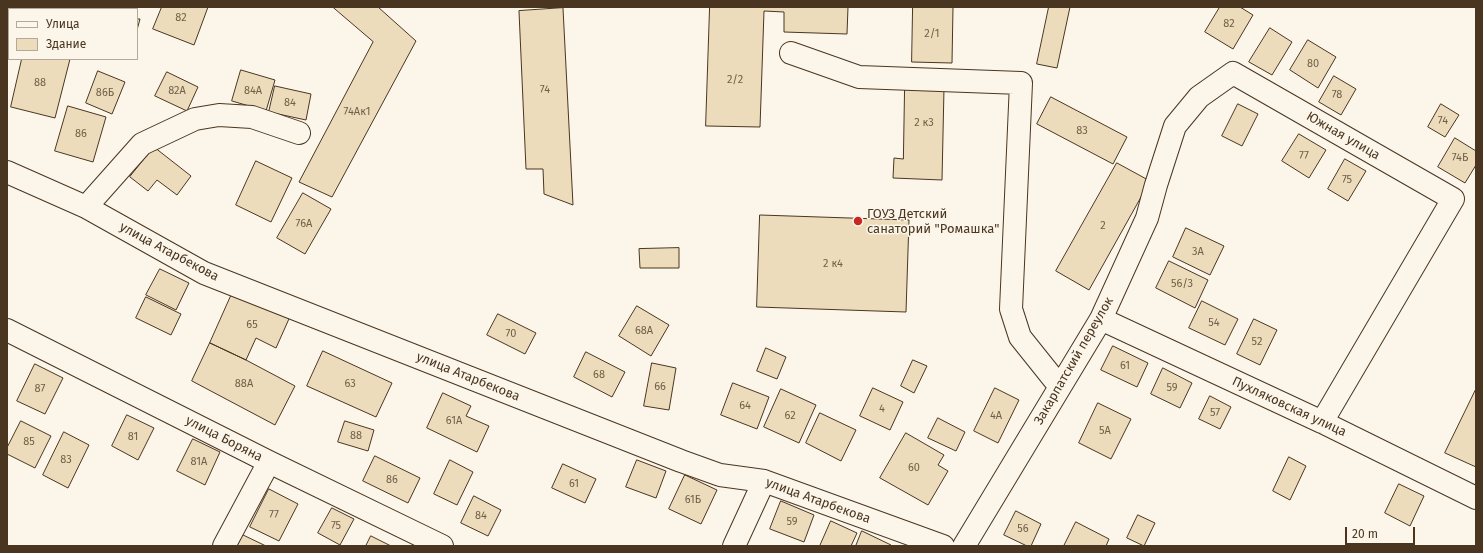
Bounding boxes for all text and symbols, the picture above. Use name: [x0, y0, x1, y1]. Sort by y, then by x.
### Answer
legend: [8, 8, 138, 60]
house number: 82: [175, 11, 187, 25]
text: Улица: [46, 17, 80, 31]
house number: 82: [1223, 17, 1235, 31]
house number: 2/1: [924, 27, 940, 41]
text: Здание: [46, 37, 86, 51]
house number: 80: [1307, 57, 1319, 71]
house number: 2/2: [727, 73, 743, 87]
house number: 88: [34, 76, 46, 90]
house number: 74: [540, 83, 550, 97]
house number: 82А: [168, 84, 186, 98]
house number: 84А: [244, 84, 262, 98]
house number: 86Б: [96, 86, 114, 100]
house number: 78: [1332, 88, 1342, 102]
house number: 84: [284, 96, 296, 110]
house number: 74Ак1: [344, 105, 370, 119]
street label: Южная улица: [1303, 109, 1383, 163]
house number: 74: [1438, 114, 1448, 128]
house number: 2 к3: [914, 116, 934, 130]
house number: 83: [1076, 124, 1088, 138]
house number: 86: [75, 127, 87, 141]
house number: 77: [1299, 149, 1309, 163]
house number: 74Б: [1452, 151, 1468, 165]
house number: 75: [1342, 173, 1352, 187]
place label: ГОУЗ Детский санаторий "Ромашка": [867, 206, 999, 237]
marker: ГОУЗ Детский санаторий "Ромашка": [852, 215, 864, 227]
house number: 76А: [296, 217, 312, 231]
street label: улица Атарбекова: [117, 219, 221, 285]
house number: 2: [1100, 219, 1106, 233]
house number: 3А: [1192, 245, 1204, 259]
house number: 2 к4: [823, 257, 843, 271]
house number: 56/3: [1171, 277, 1193, 291]
street label: Закарпатский переулок: [1031, 294, 1117, 428]
house number: 54: [1208, 316, 1220, 330]
house number: 65: [246, 318, 258, 332]
house number: 68А: [635, 324, 653, 338]
house number: 70: [506, 327, 516, 341]
house number: 52: [1252, 335, 1262, 349]
street label: улица Атарбекова: [414, 349, 522, 405]
house number: 61: [1120, 359, 1130, 373]
house number: 68: [593, 368, 605, 382]
street label: Пухляковская улица: [1229, 374, 1349, 440]
house number: 88А: [235, 377, 253, 391]
house number: 63: [344, 377, 356, 391]
house number: 66: [654, 380, 666, 394]
house number: 59: [1166, 381, 1178, 395]
house number: 87: [35, 382, 45, 396]
house number: 64: [739, 399, 751, 413]
house number: 4: [879, 402, 885, 416]
house number: 57: [1210, 406, 1220, 420]
house number: 62: [784, 409, 796, 423]
house number: 4А: [990, 409, 1002, 423]
street label: улица Боряна: [183, 413, 265, 465]
house number: 61А: [446, 414, 462, 428]
house number: 5А: [1099, 424, 1111, 438]
house number: 88: [350, 429, 362, 443]
house number: 81: [128, 430, 138, 444]
house number: 85: [23, 435, 35, 449]
house number: 83: [60, 453, 72, 467]
house number: 81А: [191, 455, 207, 469]
house number: 60: [908, 461, 920, 475]
house number: 86: [386, 473, 398, 487]
street label: улица Атарбекова: [764, 475, 872, 527]
house number: 61: [569, 477, 579, 491]
house number: 61Б: [685, 493, 701, 507]
house number: 77: [269, 508, 279, 522]
house number: 84: [475, 509, 487, 523]
house number: 59: [786, 515, 798, 529]
house number: 75: [331, 519, 341, 533]
scale bar: [1347, 519, 1417, 545]
house number: 56: [1017, 522, 1029, 536]
text: 20 m: [1352, 527, 1378, 541]

